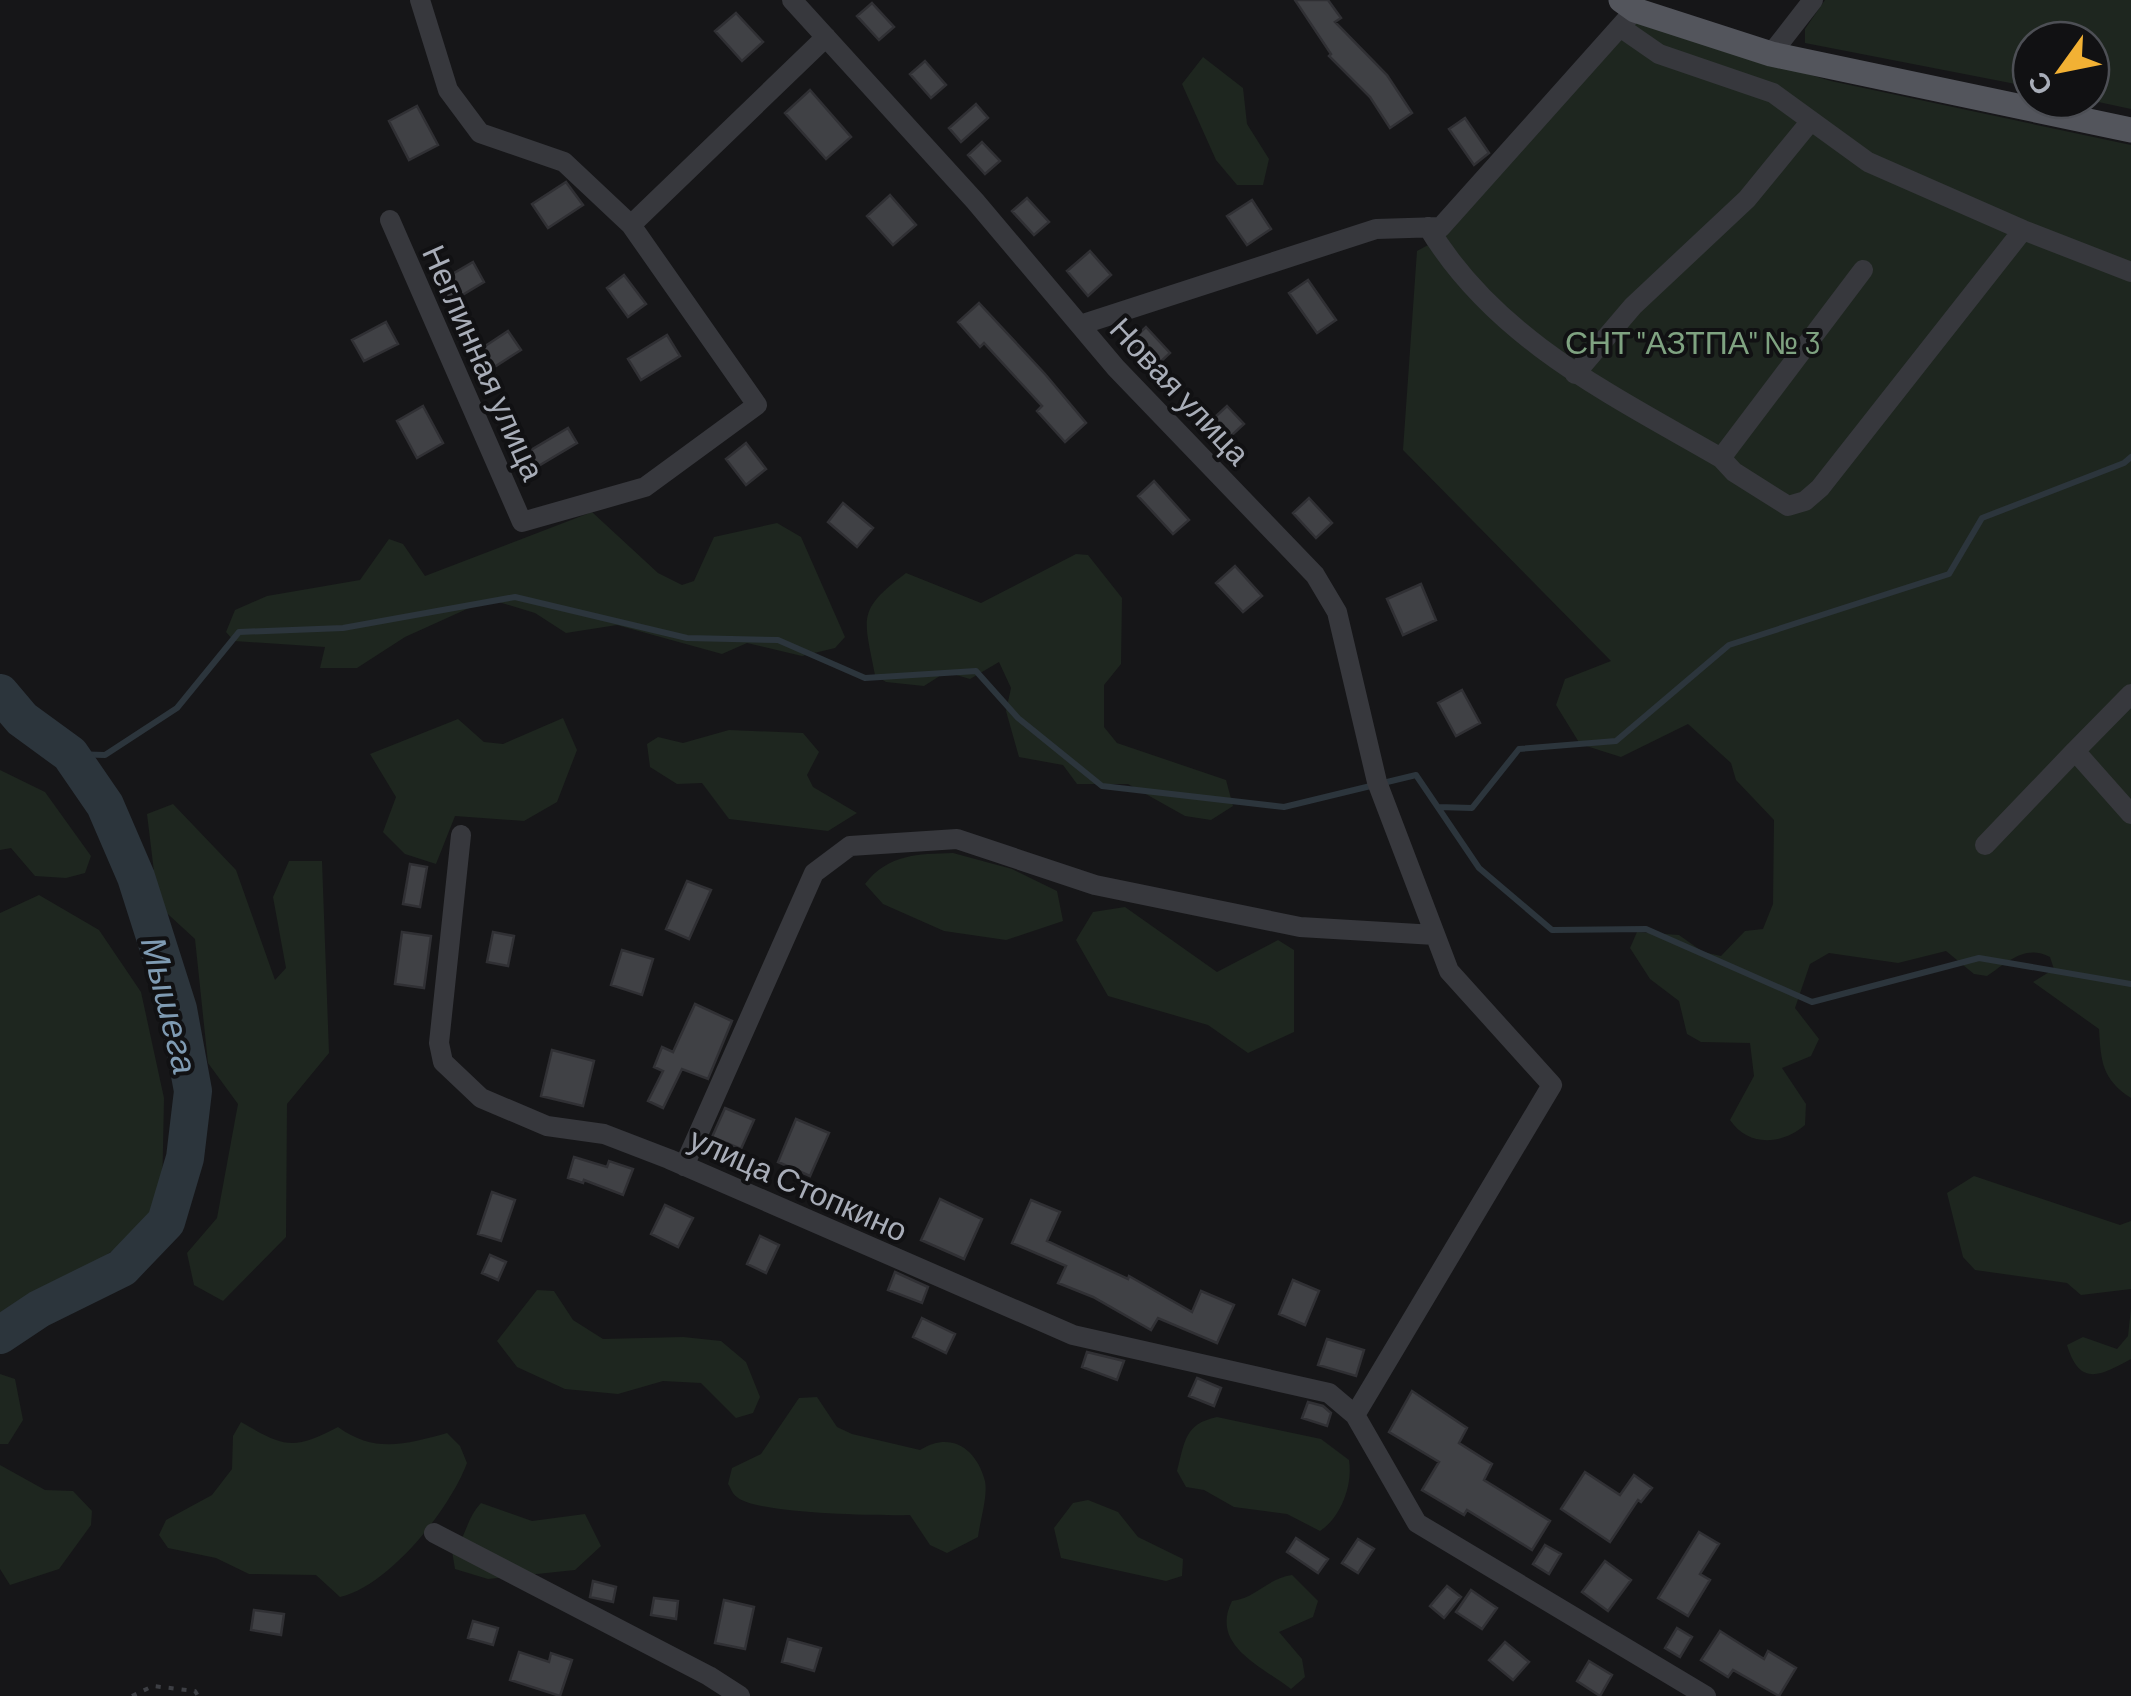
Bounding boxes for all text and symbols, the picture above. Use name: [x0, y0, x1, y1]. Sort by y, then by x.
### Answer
north arrow: [2011, 20, 2111, 120]
text: С: [2019, 66, 2059, 102]
street label: Неглинная улица: [415, 239, 554, 486]
street label: Новая улица: [1103, 309, 1259, 472]
park label: СНТ "АЗТПА" № 3: [1565, 322, 1821, 360]
water label: Мышега: [134, 932, 208, 1078]
street label: улица Стопкино: [684, 1118, 914, 1249]

